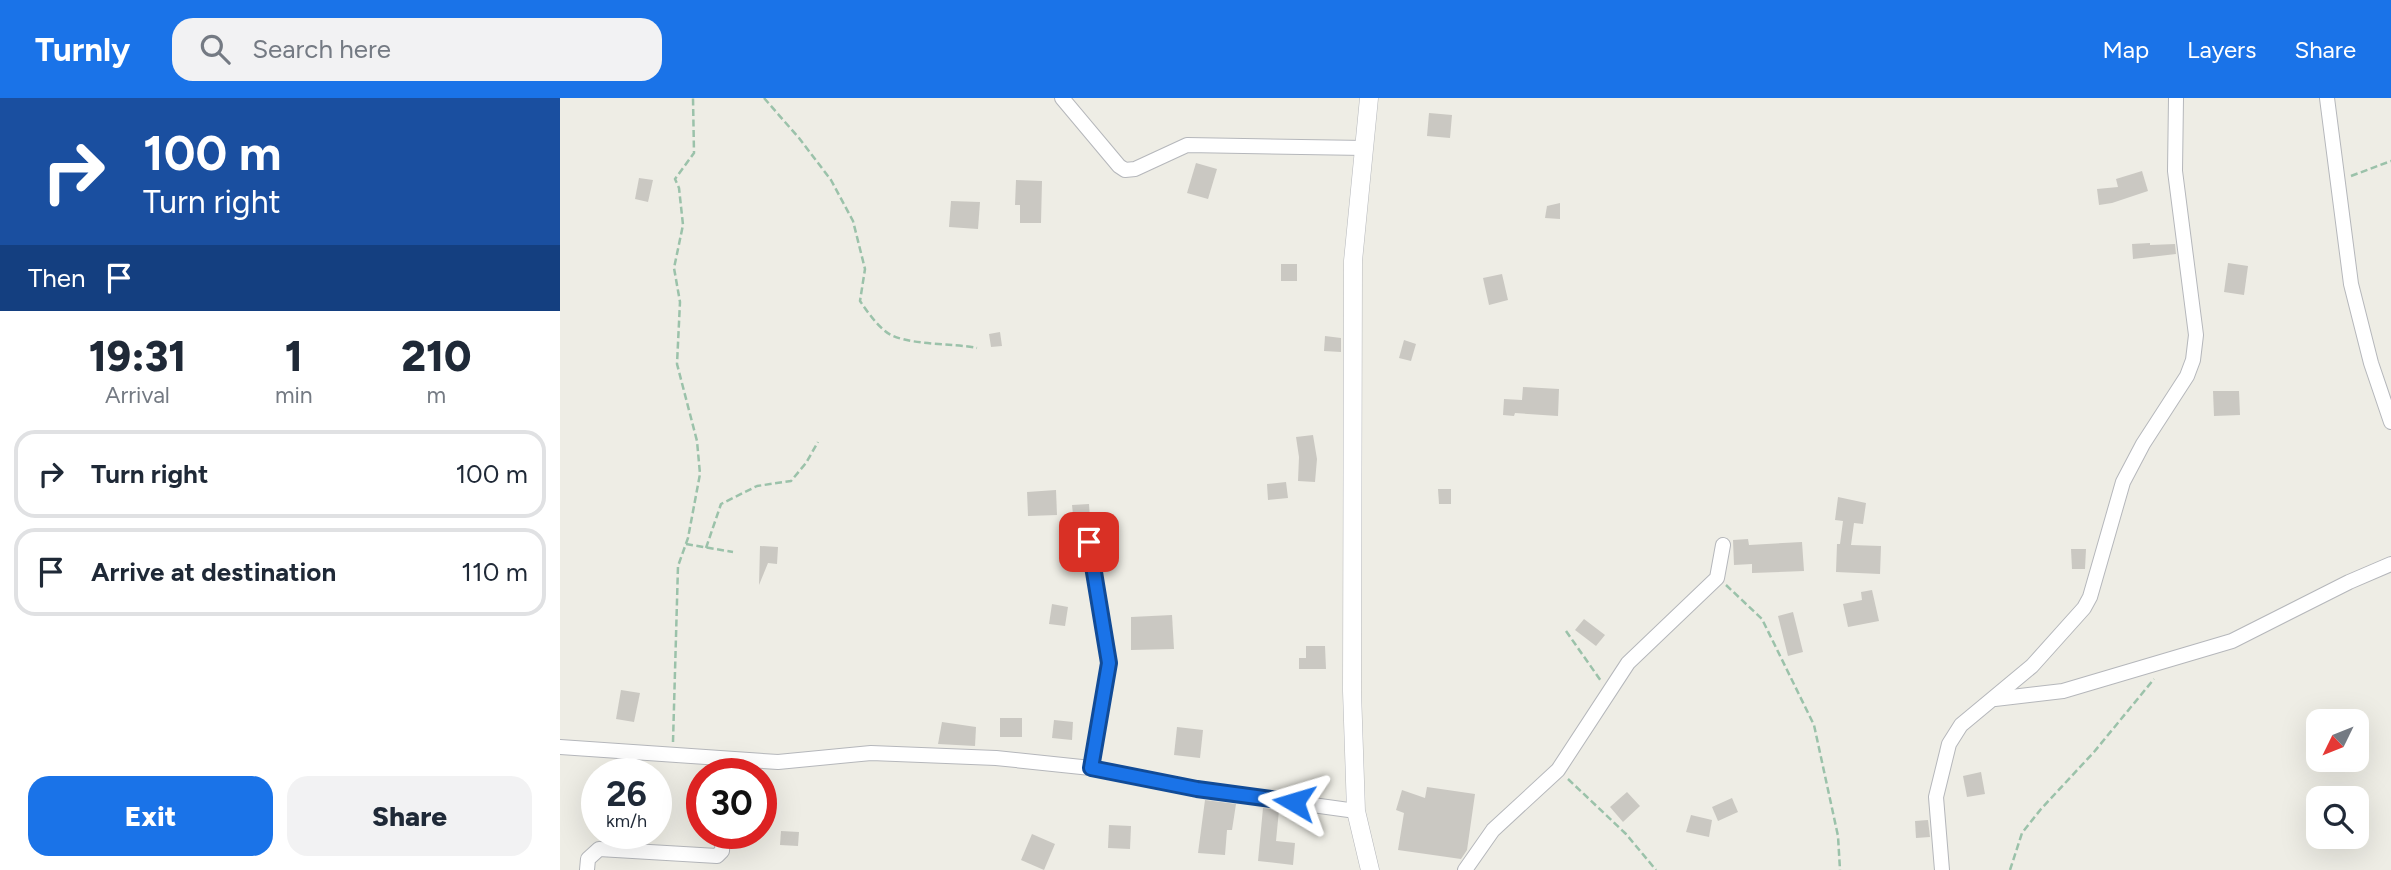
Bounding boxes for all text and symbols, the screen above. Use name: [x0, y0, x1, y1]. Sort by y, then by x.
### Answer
search box: [172, 18, 662, 81]
text: Turnly: [35, 30, 130, 69]
icon: search: [196, 30, 234, 68]
text: Search here: [252, 33, 391, 65]
text: Map: [2102, 35, 2149, 64]
text: Layers: [2187, 35, 2256, 64]
text: Share: [2294, 35, 2356, 64]
text: 100 m: [143, 123, 282, 182]
icon: right: [28, 126, 119, 217]
text: Turn right: [143, 183, 281, 221]
icon: arrive: [100, 259, 138, 297]
text: Then: [28, 262, 86, 294]
text: 19:31: [89, 331, 186, 382]
text: 1: [285, 331, 303, 382]
text: 210: [401, 331, 471, 382]
text: Arrival: [105, 381, 170, 409]
text: min: [275, 381, 313, 409]
text: m: [427, 381, 446, 409]
icon: right: [32, 455, 70, 493]
text: Turn right: [91, 458, 208, 490]
text: 100 m: [455, 458, 528, 490]
pin: [1059, 512, 1119, 572]
icon: arrive: [1070, 523, 1108, 561]
icon: arrive: [32, 553, 70, 591]
text: Arrive at destination: [91, 556, 336, 588]
text: 110 m: [461, 556, 528, 588]
north arrow: [2306, 709, 2370, 772]
map controls: [2306, 709, 2369, 849]
speed limit sign: 30: [686, 758, 777, 849]
position arrow: [1257, 765, 1331, 839]
text: 26: [606, 773, 647, 815]
button: Exit: [28, 776, 273, 856]
button: Share: [287, 776, 532, 856]
button: search: [2306, 786, 2369, 849]
text: km/h: [606, 810, 647, 832]

